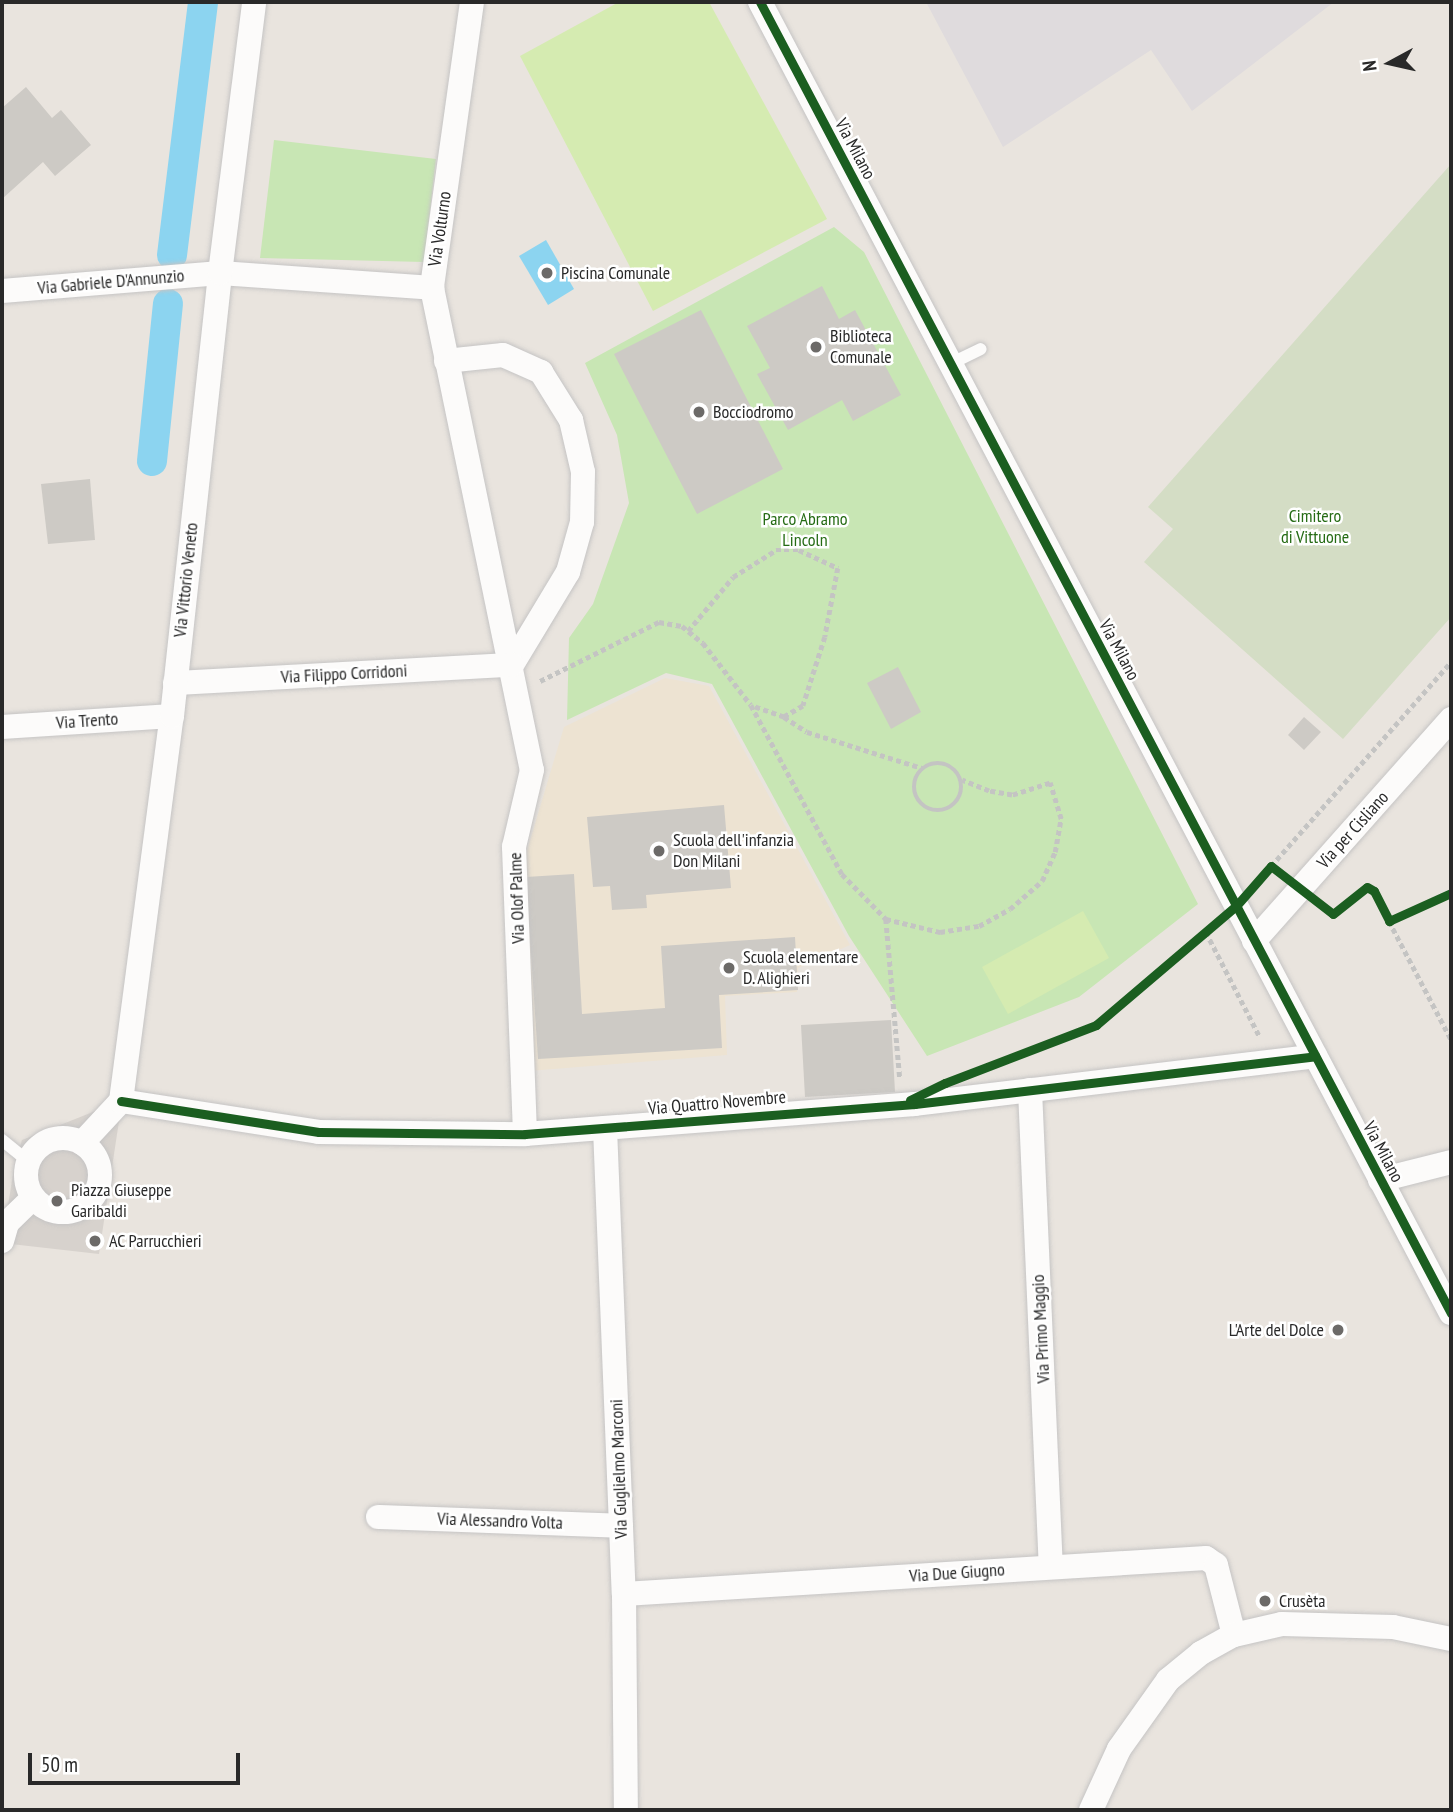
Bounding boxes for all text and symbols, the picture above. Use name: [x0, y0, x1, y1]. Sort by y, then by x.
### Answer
north arrow: [1355, 28, 1425, 98]
text: N: [1357, 59, 1382, 73]
street label: Via Milano: [830, 115, 880, 183]
street label: Via Volturno: [424, 190, 456, 268]
place label: Piscina Comunale: [561, 262, 670, 284]
street label: Via Gabriele D'Annunzio: [37, 265, 185, 299]
marker: Piscina Comunale: [539, 265, 555, 281]
place label: Biblioteca Comunale: [830, 326, 892, 368]
marker: Biblioteca Comunale: [808, 339, 824, 355]
place label: Bocciodromo: [713, 401, 793, 423]
marker: Bocciodromo: [691, 404, 707, 420]
park label: Cimitero di Vittuone: [1281, 506, 1349, 548]
park label: Parco Abramo Lincoln: [762, 509, 848, 552]
street label: Via Vittorio Veneto: [169, 521, 203, 639]
street label: Via Milano: [1094, 616, 1144, 684]
street label: Via Filippo Corridoni: [280, 660, 408, 688]
street label: Via Trento: [55, 708, 119, 734]
street label: Via per Cisliano: [1313, 787, 1393, 873]
place label: Scuola dell'infanzia Don Milani: [673, 830, 794, 872]
marker: Scuola dell'infanzia Don Milani: [651, 843, 667, 859]
street label: Via Olof Palme: [505, 852, 529, 944]
place label: Scuola elementare D. Alighieri: [743, 947, 859, 990]
marker: Scuola elementare D. Alighieri: [721, 960, 737, 976]
street label: Via Quattro Novembre: [647, 1086, 787, 1120]
street label: Via Milano: [1358, 1118, 1408, 1186]
place label: Piazza Giuseppe Garibaldi: [71, 1180, 171, 1222]
marker: Piazza Giuseppe Garibaldi: [49, 1193, 65, 1209]
place label: AC Parrucchieri: [109, 1230, 202, 1252]
marker: AC Parrucchieri: [87, 1233, 103, 1249]
street label: Via Primo Maggio: [1027, 1274, 1055, 1384]
place label: L'Arte del Dolce: [1229, 1319, 1324, 1341]
marker: L'Arte del Dolce: [1330, 1322, 1346, 1338]
street label: Via Guglielmo Marconi: [606, 1399, 632, 1539]
street label: Via Alessandro Volta: [436, 1508, 564, 1534]
street label: Via Due Giugno: [908, 1559, 1006, 1587]
place label: Crusèta: [1279, 1590, 1325, 1612]
marker: Crusèta: [1257, 1593, 1273, 1609]
scale bar: [32, 1738, 243, 1782]
text: 50 m: [41, 1751, 78, 1778]

